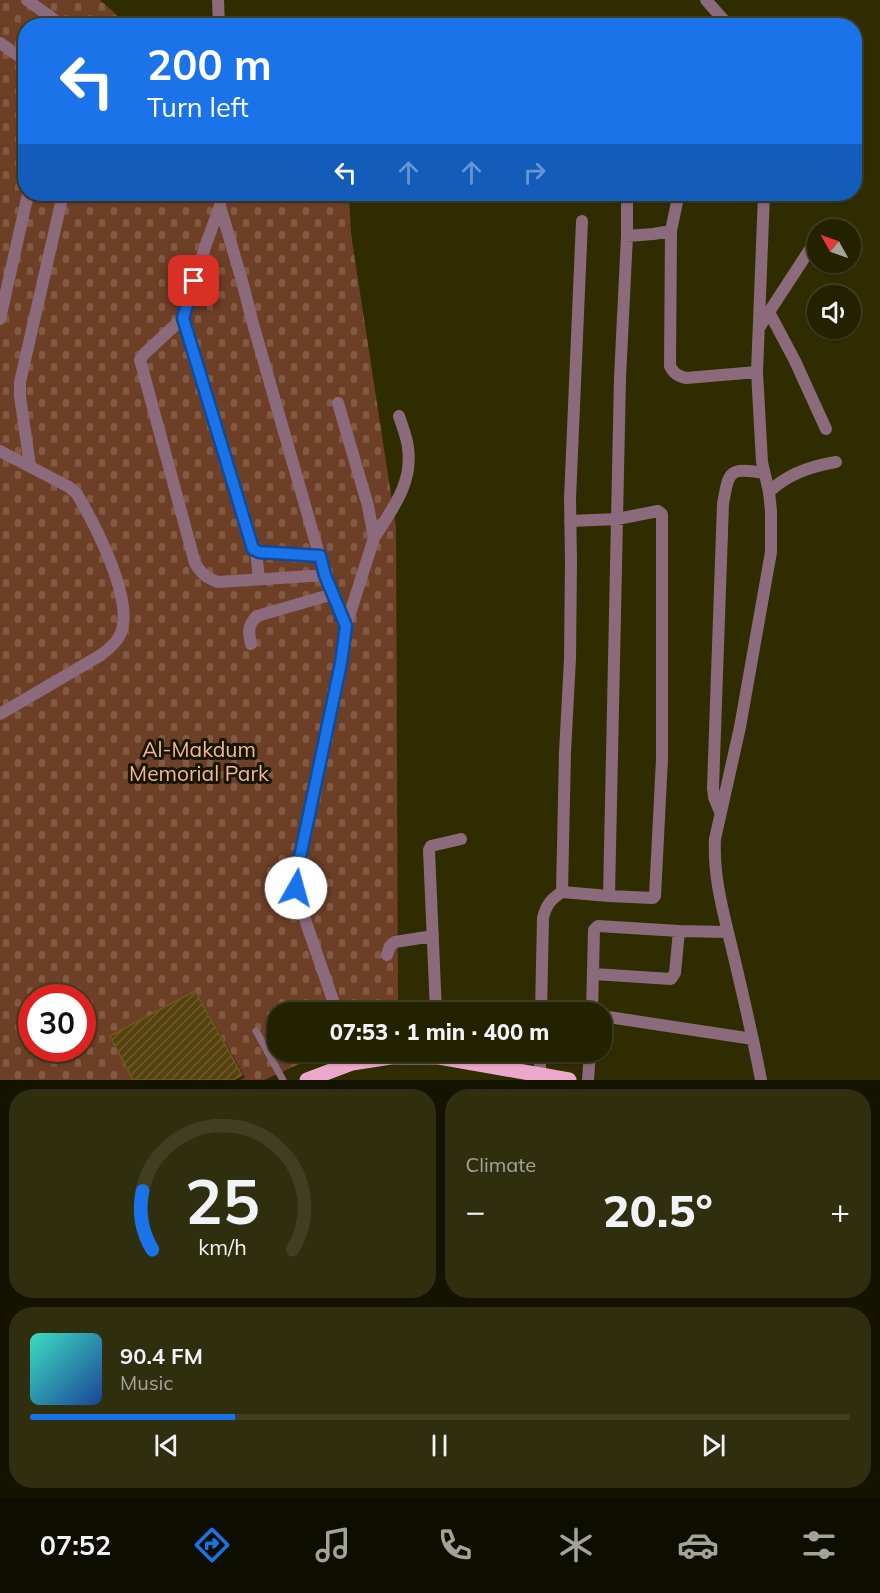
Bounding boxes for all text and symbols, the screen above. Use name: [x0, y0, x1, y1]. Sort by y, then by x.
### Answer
text: 200 m: [147, 38, 272, 91]
icon: left: [48, 42, 126, 120]
text: Turn left: [147, 90, 249, 124]
icon: left: [329, 156, 362, 189]
icon: ahead: [392, 156, 425, 189]
icon: ahead: [455, 156, 488, 189]
icon: right: [518, 156, 551, 189]
north arrow: [807, 219, 861, 273]
map controls: [807, 219, 861, 339]
pin: [168, 255, 219, 306]
icon: arrive: [177, 264, 210, 297]
button: sound: [807, 285, 861, 339]
park label: Al-Makdum Memorial Park: [129, 736, 269, 786]
position arrow: [264, 856, 328, 920]
speed limit sign: 30: [18, 984, 96, 1062]
text: 07:53 · 1 min · 400 m: [330, 1018, 549, 1046]
text: Climate: [466, 1152, 536, 1177]
text: 25: [185, 1161, 260, 1240]
text: 20.5°: [603, 1182, 713, 1238]
text: −: [466, 1190, 485, 1231]
text: +: [830, 1190, 850, 1231]
text: km/h: [198, 1234, 246, 1261]
text: 90.4 FM: [120, 1342, 203, 1370]
text: Music: [120, 1370, 173, 1395]
icon: previous: [150, 1429, 183, 1462]
icon: pause: [423, 1429, 456, 1462]
icon: next: [697, 1429, 730, 1462]
icon: directions: [191, 1524, 233, 1566]
icon: music: [312, 1524, 354, 1566]
icon: phone: [434, 1524, 476, 1566]
icon: climate: [555, 1524, 597, 1566]
icon: car: [677, 1524, 719, 1566]
icon: filters: [798, 1524, 840, 1566]
text: 07:52: [40, 1528, 111, 1562]

